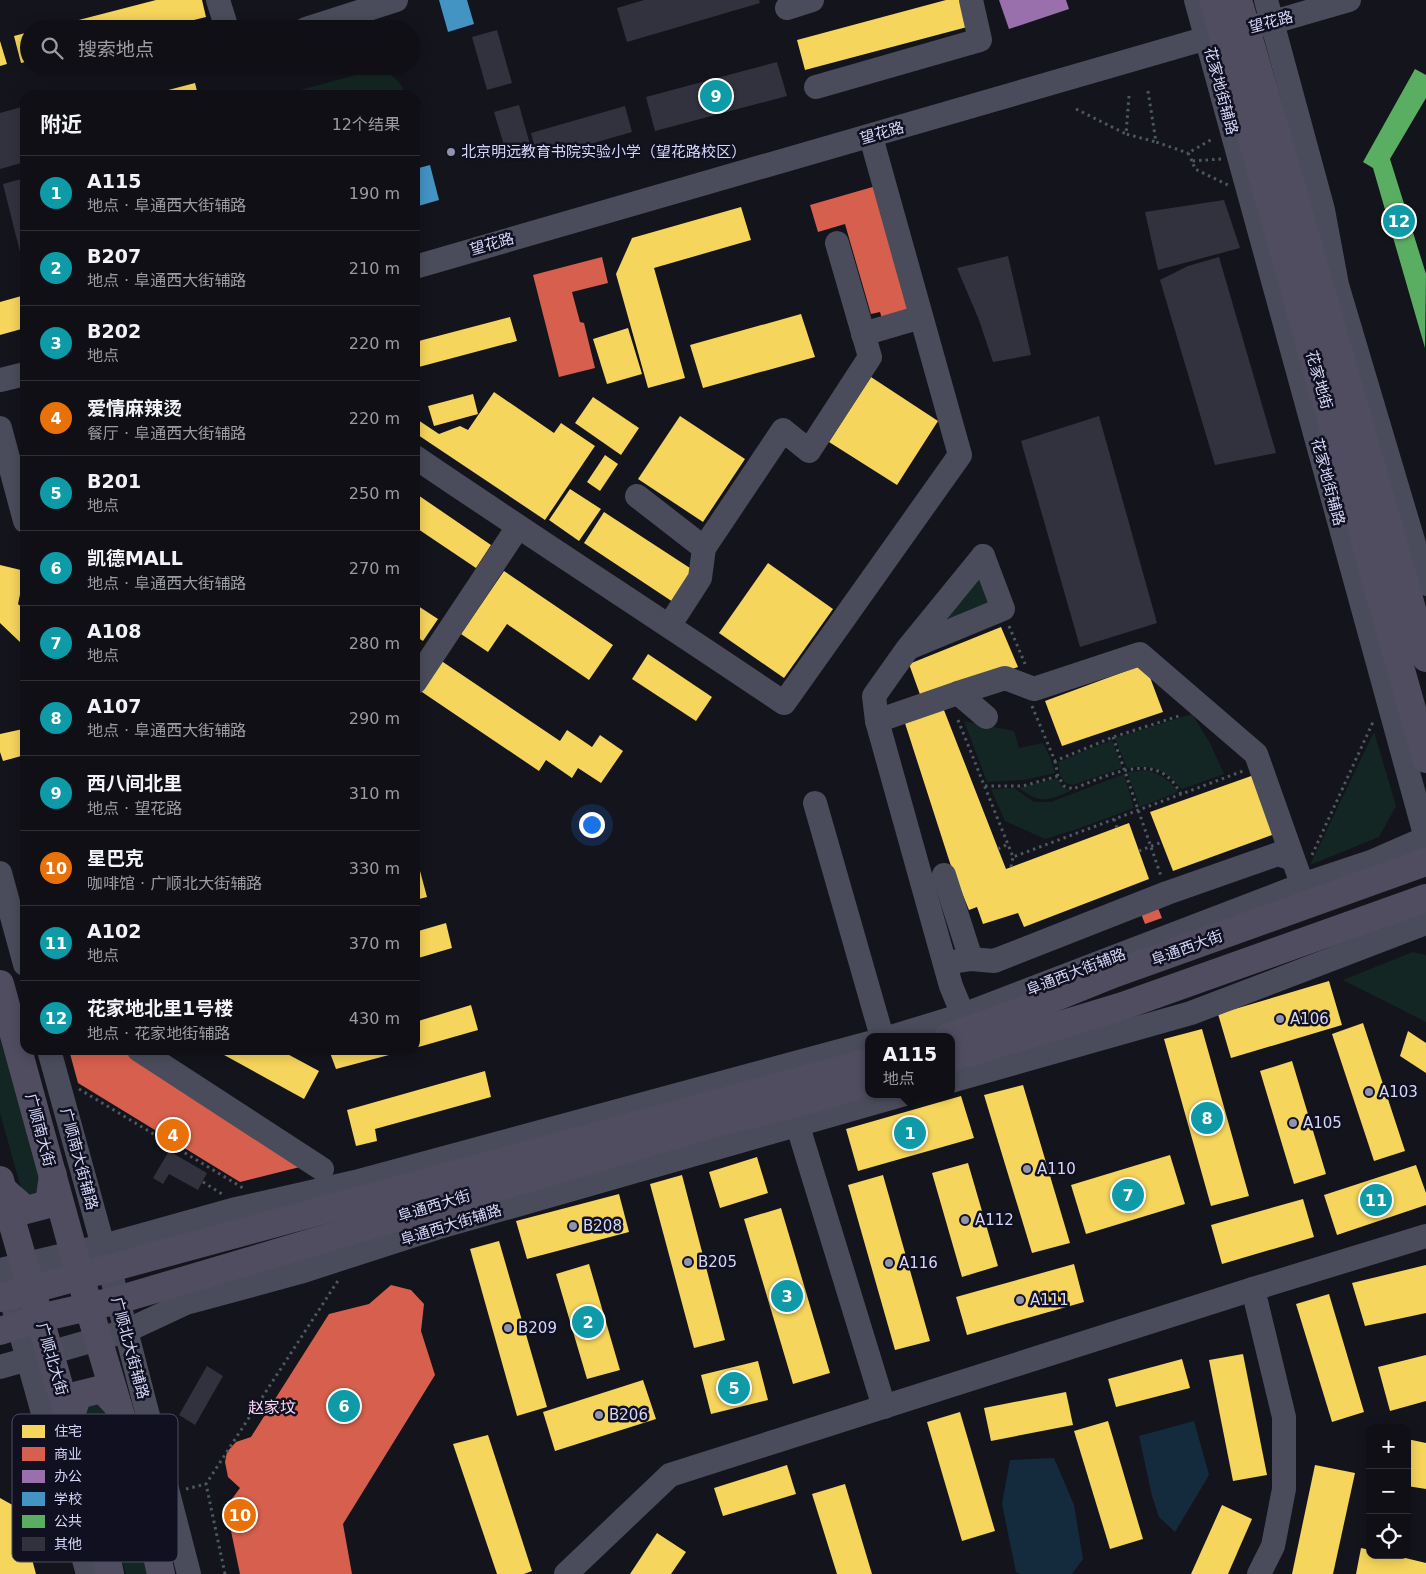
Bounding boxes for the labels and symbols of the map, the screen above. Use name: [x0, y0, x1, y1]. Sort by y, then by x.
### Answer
street label: 望花路: [1247, 7, 1295, 37]
street label: 花家地街辅路: [1201, 45, 1241, 137]
pin: 9: [700, 77, 732, 115]
street label: 望花路: [858, 118, 906, 148]
place label: 北京明远教育书院实验小学（望花路校区）: [461, 143, 746, 161]
marker: 北京明远教育书院实验小学（望花路校区）: [445, 146, 457, 158]
pin: 12: [1383, 202, 1415, 240]
street label: 望花路: [468, 229, 516, 259]
street label: 花家地街: [1302, 349, 1336, 411]
street label: 花家地街辅路: [1308, 436, 1348, 528]
your location: [579, 812, 605, 838]
street label: 阜通西大街: [1149, 927, 1225, 969]
street label: 阜通西大街辅路: [1024, 945, 1128, 999]
place label: A106: [1290, 1010, 1329, 1028]
marker: A106: [1274, 1013, 1286, 1025]
place label: A103: [1379, 1083, 1418, 1101]
marker: A103: [1363, 1086, 1375, 1098]
street label: 广顺南大街: [22, 1091, 58, 1169]
pin: 8: [1191, 1099, 1223, 1137]
street label: 广顺南大街辅路: [57, 1106, 101, 1212]
pin: 1: [894, 1114, 926, 1152]
place label: A105: [1303, 1114, 1342, 1132]
pin: 4: [157, 1116, 189, 1154]
marker: A105: [1287, 1117, 1299, 1129]
place label: A110: [1037, 1160, 1076, 1178]
marker: A110: [1021, 1163, 1033, 1175]
pin: 7: [1112, 1176, 1144, 1214]
pin: 11: [1360, 1181, 1392, 1219]
street label: 阜通西大街: [395, 1186, 473, 1226]
street label: 阜通西大街辅路: [398, 1201, 504, 1249]
place label: A112: [975, 1211, 1014, 1229]
marker: A112: [959, 1214, 971, 1226]
place label: B208: [583, 1217, 622, 1235]
marker: B208: [567, 1220, 579, 1232]
place label: B205: [698, 1253, 737, 1271]
place label: A116: [899, 1254, 938, 1272]
marker: B205: [682, 1256, 694, 1268]
marker: A116: [883, 1257, 895, 1269]
pin: 3: [771, 1277, 803, 1315]
place label: A111: [1030, 1291, 1069, 1309]
marker: A111: [1014, 1294, 1026, 1306]
street label: 广顺北大街辅路: [108, 1295, 152, 1401]
pin: 2: [572, 1303, 604, 1341]
place label: B209: [518, 1319, 557, 1337]
street label: 广顺北大街: [33, 1320, 71, 1398]
marker: B209: [502, 1322, 514, 1334]
pin: 5: [718, 1369, 750, 1407]
pin: 6: [328, 1387, 360, 1425]
district label: 赵家坟: [248, 1398, 296, 1417]
place label: B206: [609, 1406, 648, 1424]
marker: B206: [593, 1409, 605, 1421]
legend: [12, 1414, 178, 1562]
text: 住宅: [54, 1423, 82, 1439]
text: 商业: [54, 1446, 82, 1462]
text: 办公: [54, 1468, 82, 1484]
text: 学校: [54, 1491, 82, 1507]
pin: 10: [224, 1496, 256, 1534]
text: 公共: [54, 1513, 82, 1529]
text: 其他: [54, 1536, 82, 1552]

